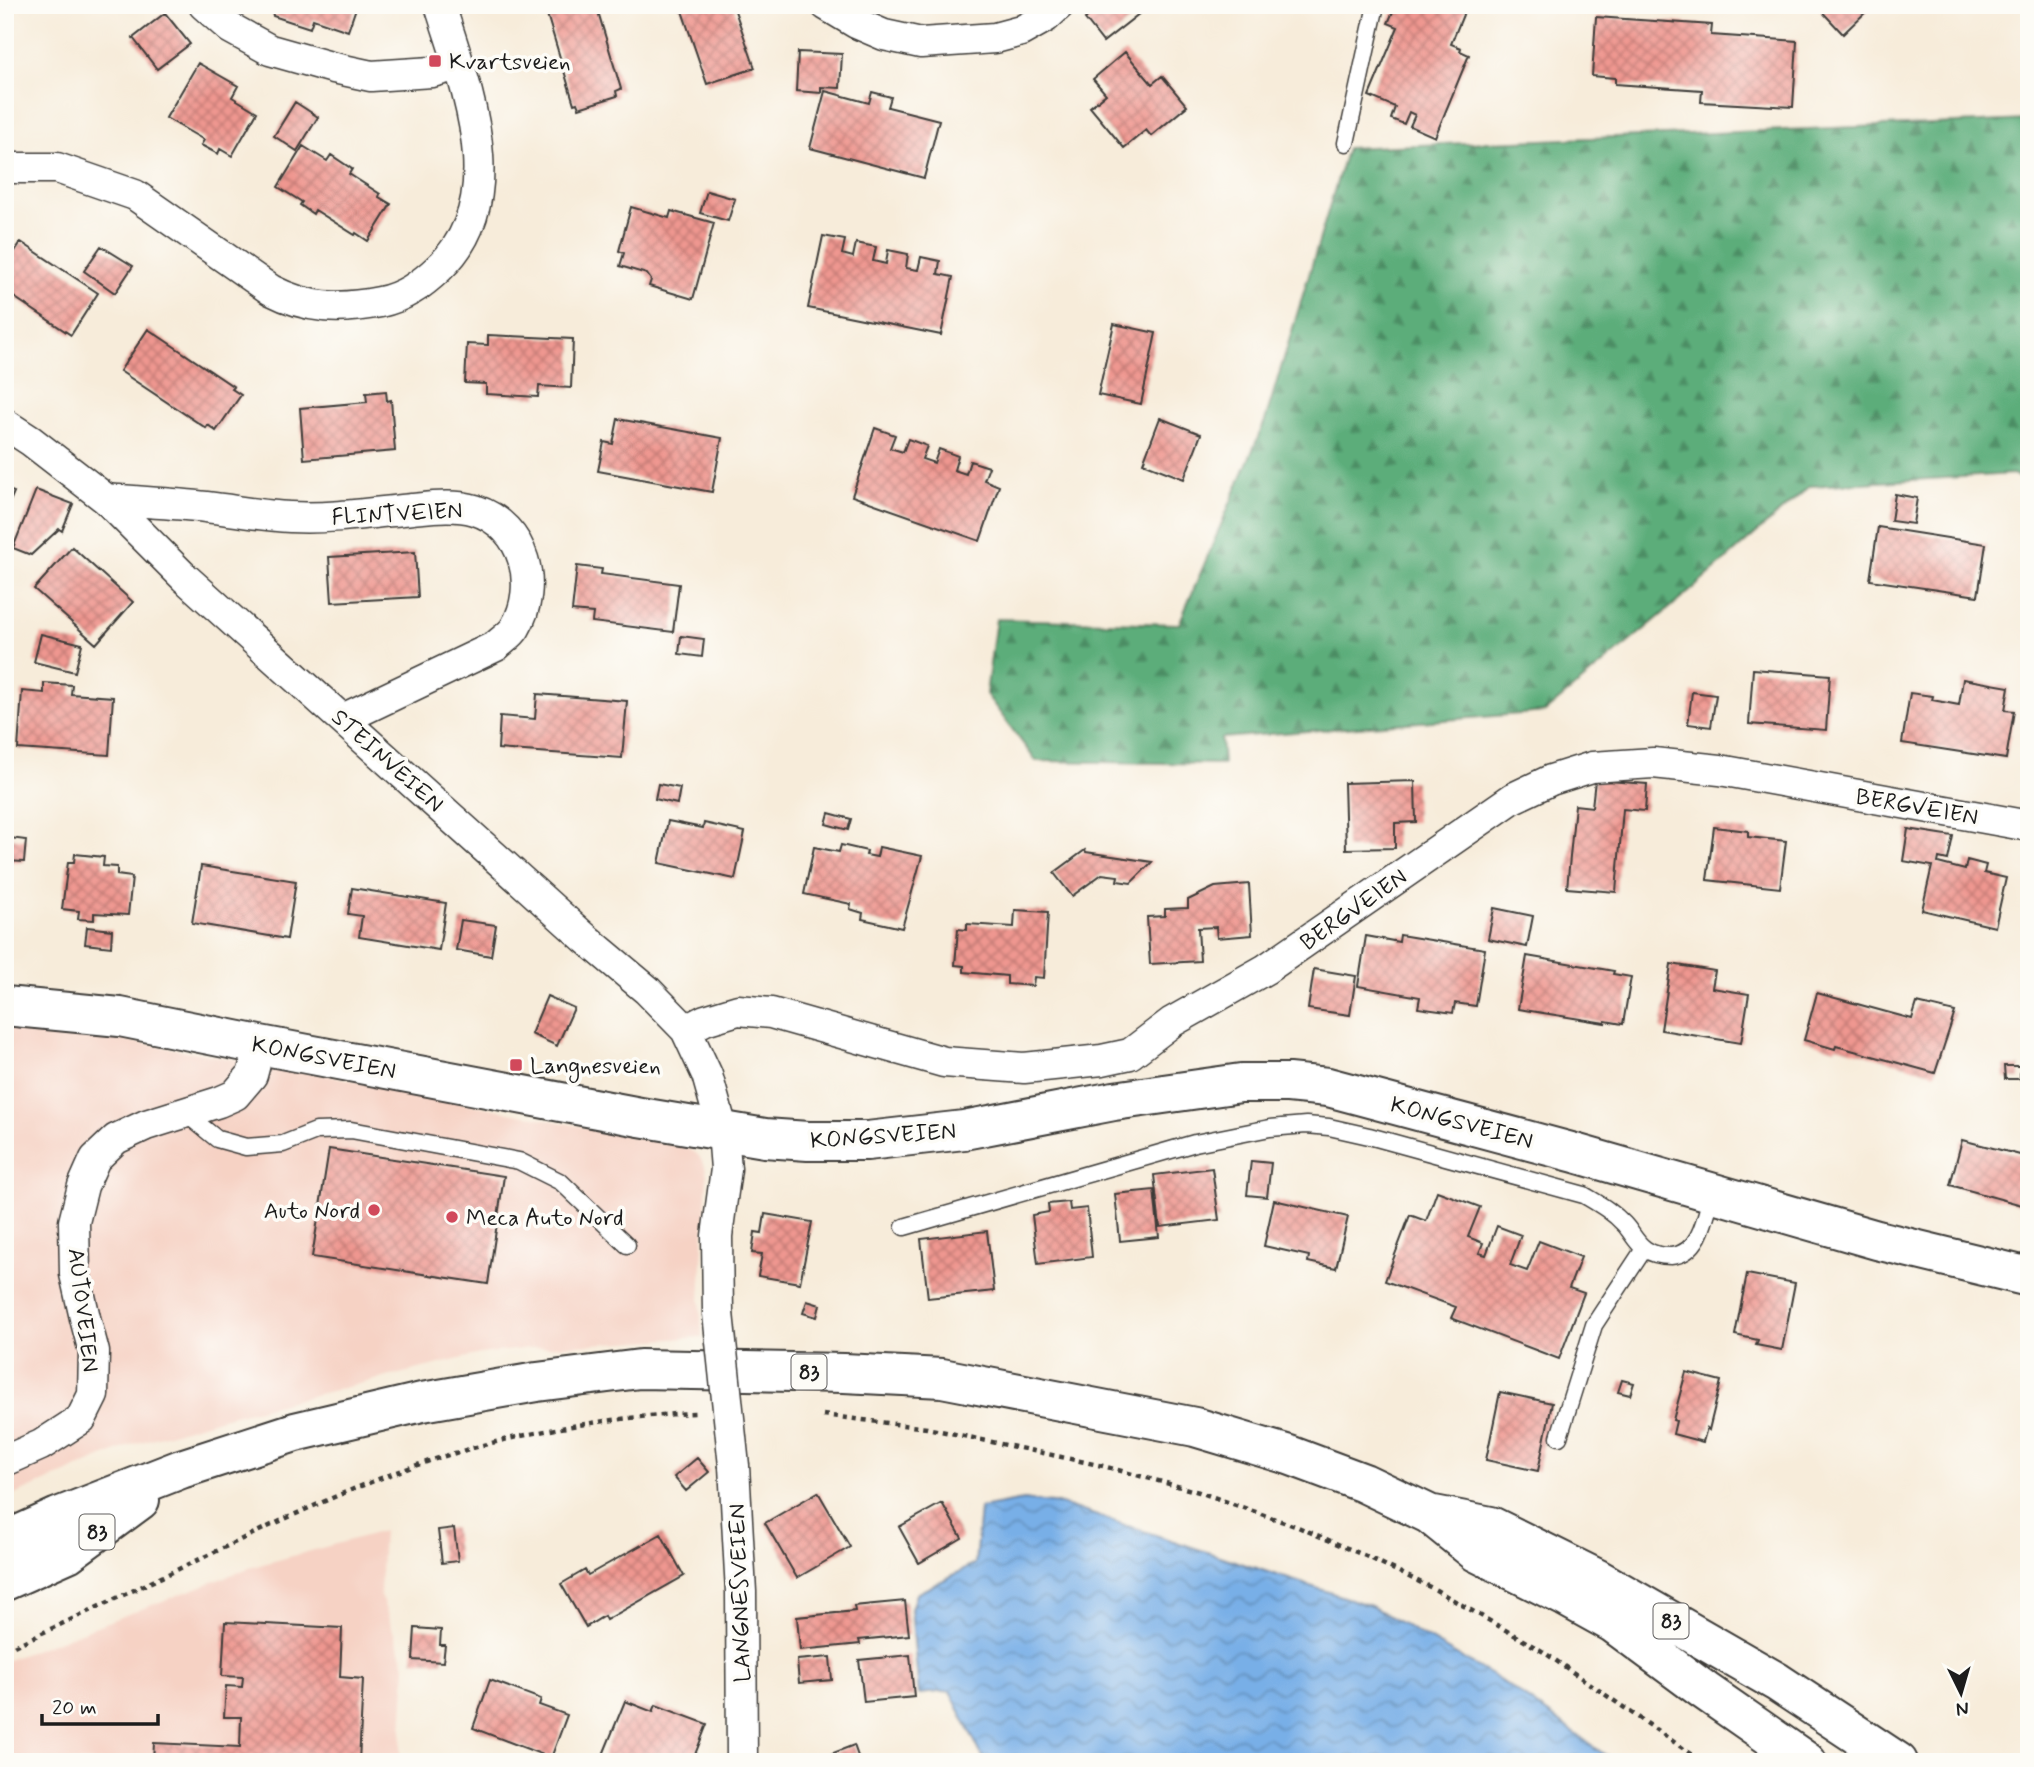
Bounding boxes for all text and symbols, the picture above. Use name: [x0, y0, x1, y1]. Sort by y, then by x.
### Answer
place label: Kvartsveien: [449, 48, 571, 78]
marker: Kvartsveien: [427, 53, 443, 69]
street label: FLINTVEIEN: [331, 497, 463, 533]
street label: STEINVEIEN: [324, 703, 449, 820]
street label: BERGVEIEN: [1853, 782, 1980, 833]
street label: BERGVEIEN: [1295, 863, 1413, 958]
street label: KONGSVEIEN: [249, 1030, 398, 1088]
place label: Langnesveien: [530, 1052, 661, 1084]
marker: Langnesveien: [508, 1057, 524, 1073]
street label: KONGSVEIEN: [1387, 1091, 1536, 1157]
street label: KONGSVEIEN: [809, 1117, 957, 1157]
place label: Auto Nord: [264, 1197, 360, 1227]
marker: Auto Nord: [366, 1202, 382, 1218]
place label: Meca Auto Nord: [466, 1204, 624, 1234]
marker: Meca Auto Nord: [444, 1209, 460, 1225]
street label: AUTOVEIEN: [60, 1246, 105, 1374]
road number: 83: [792, 1354, 826, 1390]
street label: LANGNESVEIEN: [723, 1503, 759, 1683]
road number: 83: [80, 1514, 114, 1550]
road number: 83: [1654, 1604, 1688, 1638]
north arrow: [1926, 1658, 1996, 1728]
scale bar: [42, 1683, 158, 1727]
text: 20 m: [52, 1694, 97, 1722]
text: N: [1955, 1695, 1970, 1721]

